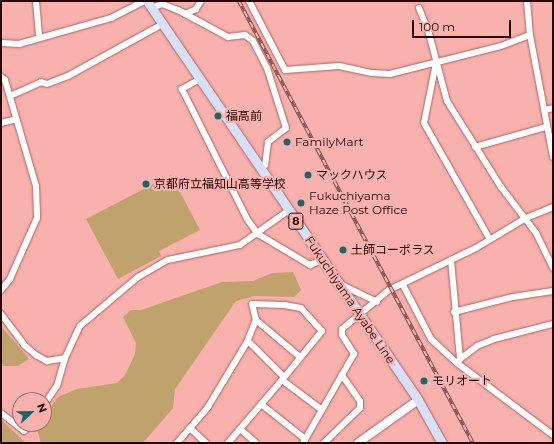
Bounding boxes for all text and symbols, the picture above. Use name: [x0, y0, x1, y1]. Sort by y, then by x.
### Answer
scale bar: [414, 12, 513, 38]
text: 100 m: [419, 19, 455, 34]
place label: 福高前: [226, 109, 262, 123]
marker: 福高前: [213, 111, 223, 121]
place label: FamilyMart: [295, 135, 363, 149]
marker: FamilyMart: [282, 137, 292, 147]
place label: マックハウス: [316, 168, 388, 182]
marker: マックハウス: [303, 170, 313, 180]
place label: 京都府立福知山高等学校: [154, 177, 286, 191]
marker: 京都府立福知山高等学校: [141, 179, 151, 189]
place label: Fukuchiyama Haze Post Office: [309, 189, 407, 217]
marker: Fukuchiyama Haze Post Office: [296, 198, 306, 208]
road number: 8: [288, 212, 304, 230]
street label: Fukuchiyama Ayabe Line: [302, 234, 398, 366]
place label: 土師コーポラス: [351, 243, 435, 257]
marker: 土師コーポラス: [338, 245, 348, 255]
place label: モリオート: [432, 374, 492, 388]
marker: モリオート: [419, 376, 429, 386]
north arrow: [12, 392, 52, 432]
text: N: [34, 401, 50, 415]

